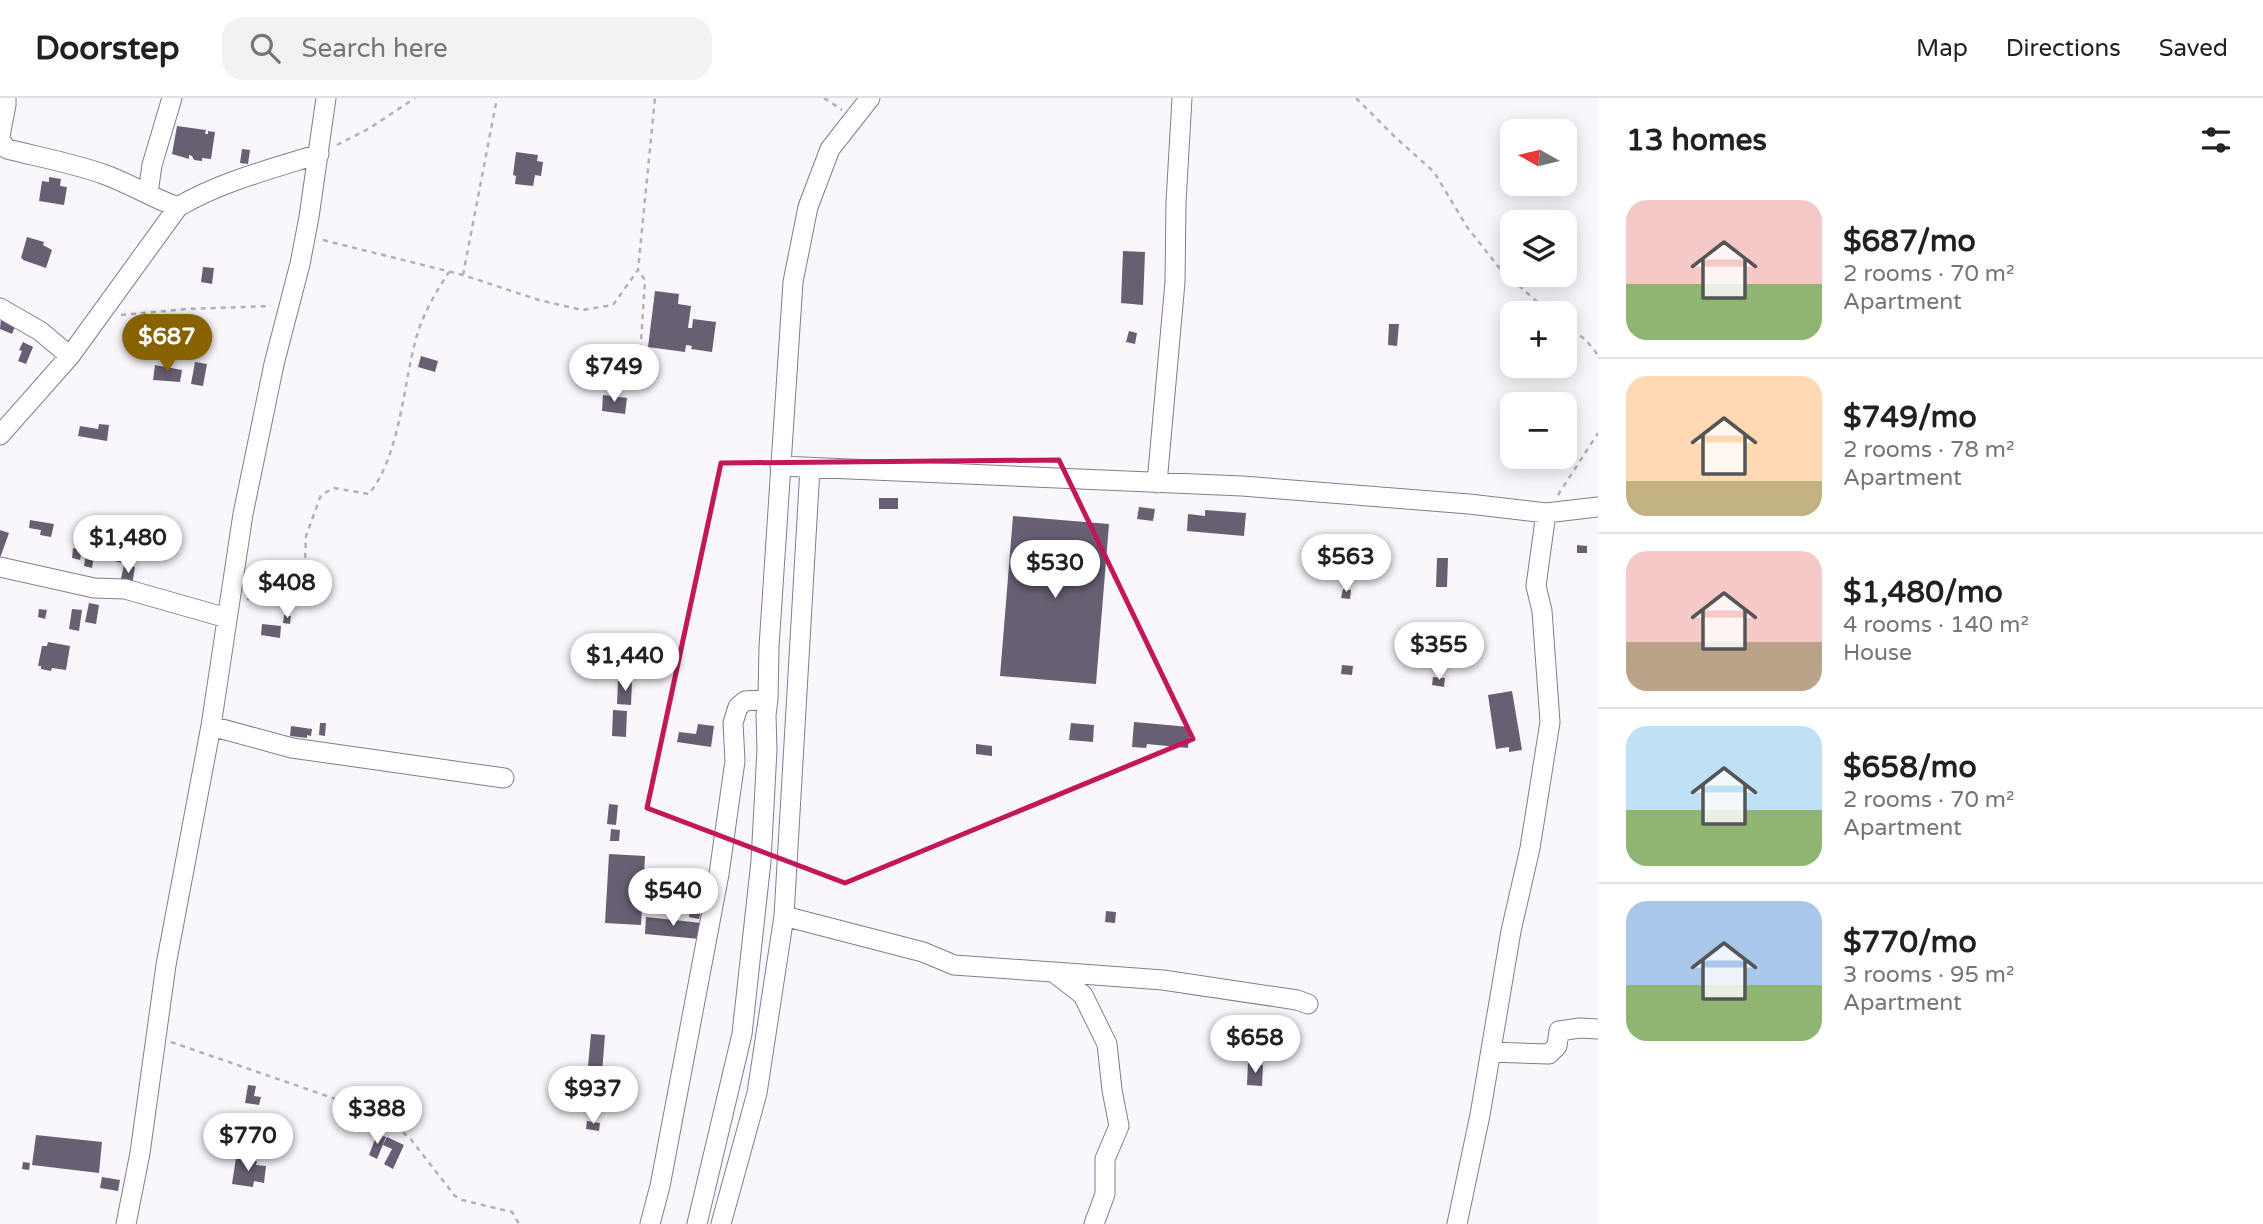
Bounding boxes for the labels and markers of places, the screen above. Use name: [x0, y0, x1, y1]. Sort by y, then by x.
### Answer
pin: $687: [126, 314, 208, 374]
pin: $749: [573, 344, 655, 404]
pin: $1,480: [71, 516, 185, 575]
pin: $563: [1305, 534, 1387, 594]
pin: $530: [1014, 540, 1096, 600]
pin: $408: [246, 560, 328, 620]
pin: $355: [1398, 622, 1480, 682]
pin: $1,440: [568, 634, 682, 693]
pin: $540: [632, 868, 714, 928]
pin: $658: [1214, 1016, 1296, 1075]
pin: $937: [552, 1066, 634, 1126]
pin: $388: [336, 1086, 418, 1146]
pin: $770: [207, 1114, 289, 1173]

